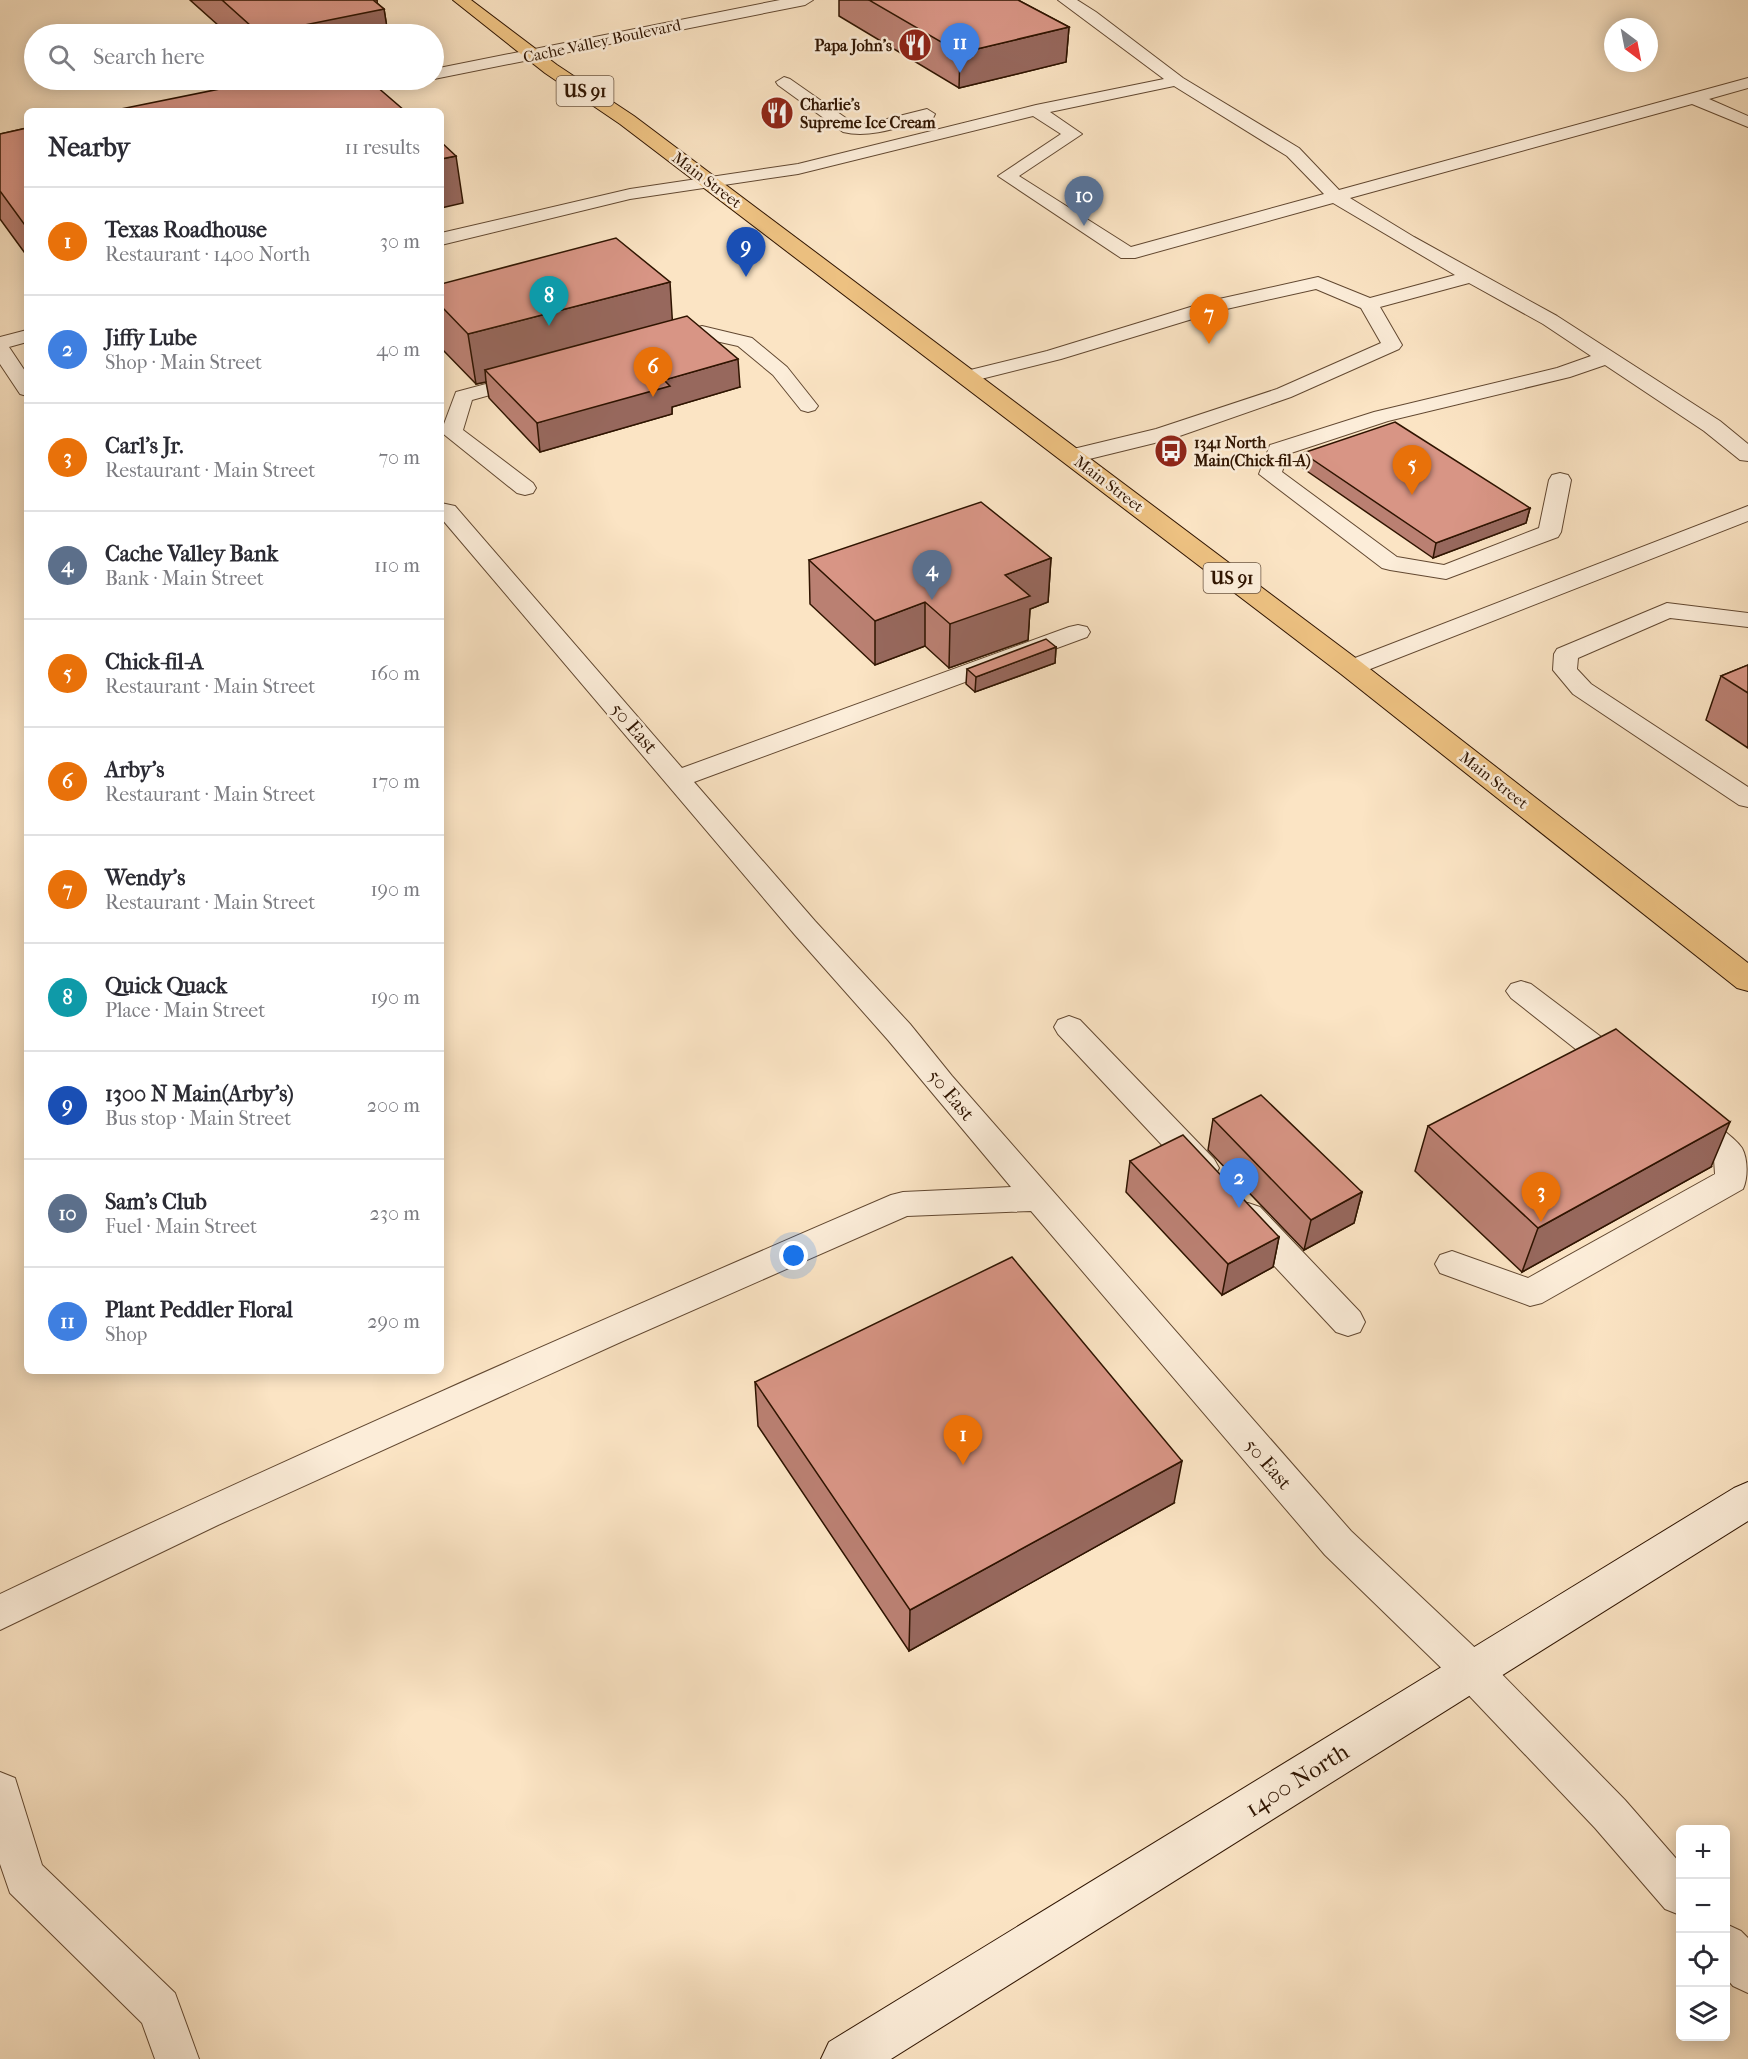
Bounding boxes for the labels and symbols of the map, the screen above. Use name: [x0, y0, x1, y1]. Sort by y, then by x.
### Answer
street label: Cache Valley Boulevard: [521, 15, 683, 67]
north arrow: [1604, 18, 1658, 72]
pin: 11: [940, 23, 980, 73]
restaurant icon: Papa John's: [897, 27, 933, 63]
place label: Papa John's: [815, 36, 892, 56]
road number: US 91: [556, 76, 614, 106]
restaurant icon: Charlie's Supreme Ice Cream: [759, 95, 795, 131]
place label: Charlie's Supreme Ice Cream: [800, 95, 936, 133]
street label: Main Street: [669, 148, 746, 212]
pin: 10: [1064, 176, 1104, 226]
pin: 9: [726, 228, 766, 277]
pin: 8: [530, 276, 568, 326]
pin: 7: [1190, 294, 1228, 344]
pin: 6: [634, 348, 672, 397]
bus stop icon: 1341 North Main(Chick-fil-A): [1153, 433, 1189, 469]
place label: 1341 North Main(Chick-fil-A): [1193, 433, 1311, 471]
pin: 5: [1392, 446, 1432, 495]
street label: Main Street: [1071, 452, 1148, 516]
pin: 4: [912, 550, 952, 600]
road number: US 91: [1204, 563, 1260, 593]
street label: 50 East: [606, 698, 662, 758]
street label: Main Street: [1456, 747, 1532, 813]
street label: 50 East: [923, 1065, 979, 1125]
pin: 2: [1220, 1158, 1258, 1208]
pin: 3: [1522, 1172, 1560, 1222]
your location: [779, 1241, 808, 1270]
pin: 1: [944, 1416, 982, 1465]
street label: 50 East: [1240, 1434, 1296, 1494]
street label: 1400 North: [1240, 1737, 1354, 1823]

